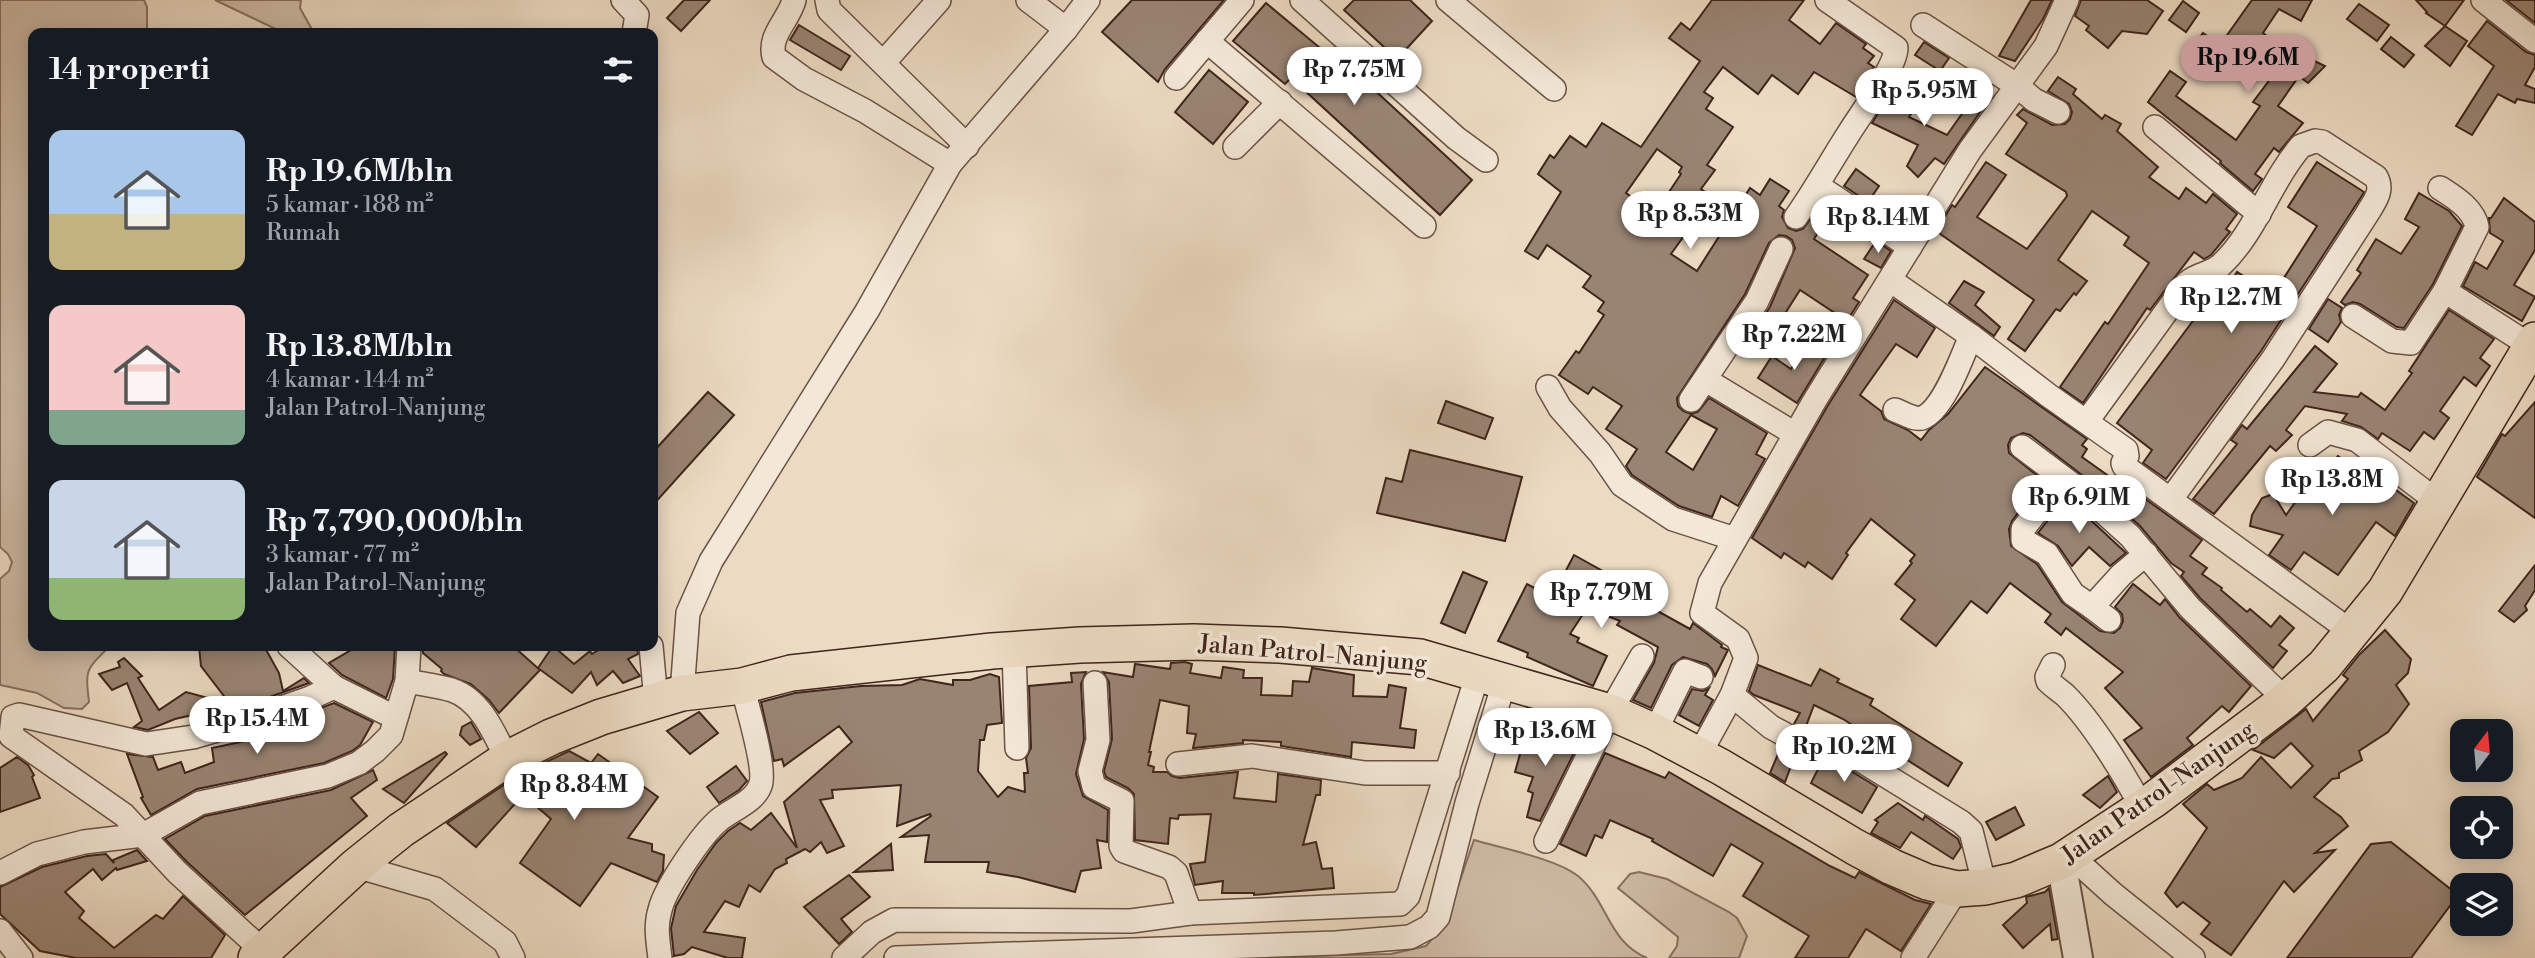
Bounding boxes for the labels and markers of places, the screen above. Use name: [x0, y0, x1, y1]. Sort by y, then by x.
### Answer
pin: Rp 19.6M: [2176, 36, 2320, 95]
pin: Rp 7.75M: [1282, 48, 1426, 107]
pin: Rp 5.95M: [1852, 68, 1996, 128]
pin: Rp 8.53M: [1618, 191, 1762, 251]
pin: Rp 8.14M: [1806, 196, 1950, 255]
pin: Rp 12.7M: [2159, 276, 2303, 335]
pin: Rp 7.22M: [1722, 312, 1866, 372]
pin: Rp 13.8M: [2260, 458, 2404, 517]
pin: Rp 6.91M: [2007, 476, 2151, 535]
pin: Rp 7.79M: [1529, 570, 1673, 630]
pin: Rp 15.4M: [185, 696, 329, 756]
pin: Rp 13.6M: [1473, 708, 1617, 768]
pin: Rp 10.2M: [1772, 724, 1916, 784]
pin: Rp 8.84M: [502, 762, 646, 822]

